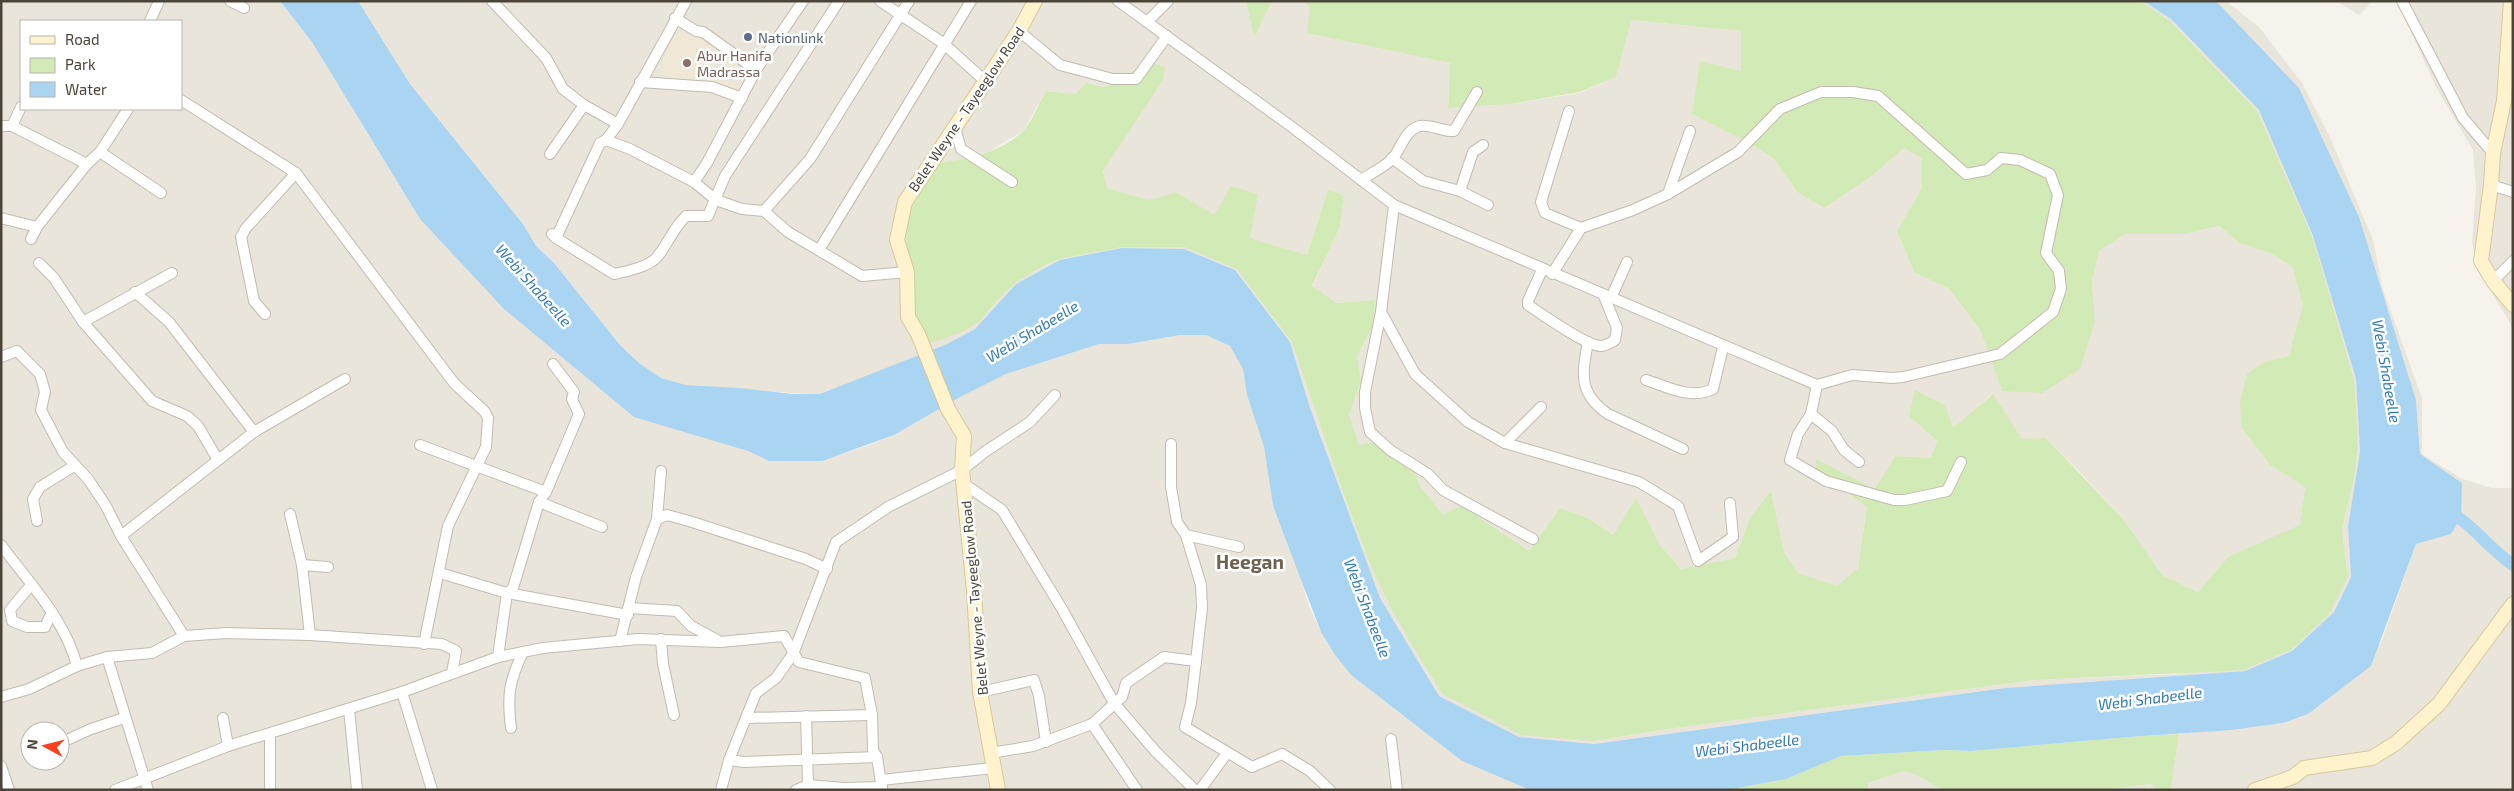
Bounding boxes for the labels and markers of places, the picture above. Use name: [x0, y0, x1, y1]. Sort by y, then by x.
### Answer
place label: Nationlink: [758, 29, 823, 46]
marker: Nationlink: [742, 31, 754, 43]
place label: Abur Hanifa Madrassa: [697, 47, 772, 80]
marker: Abur Hanifa Madrassa: [681, 57, 693, 69]

